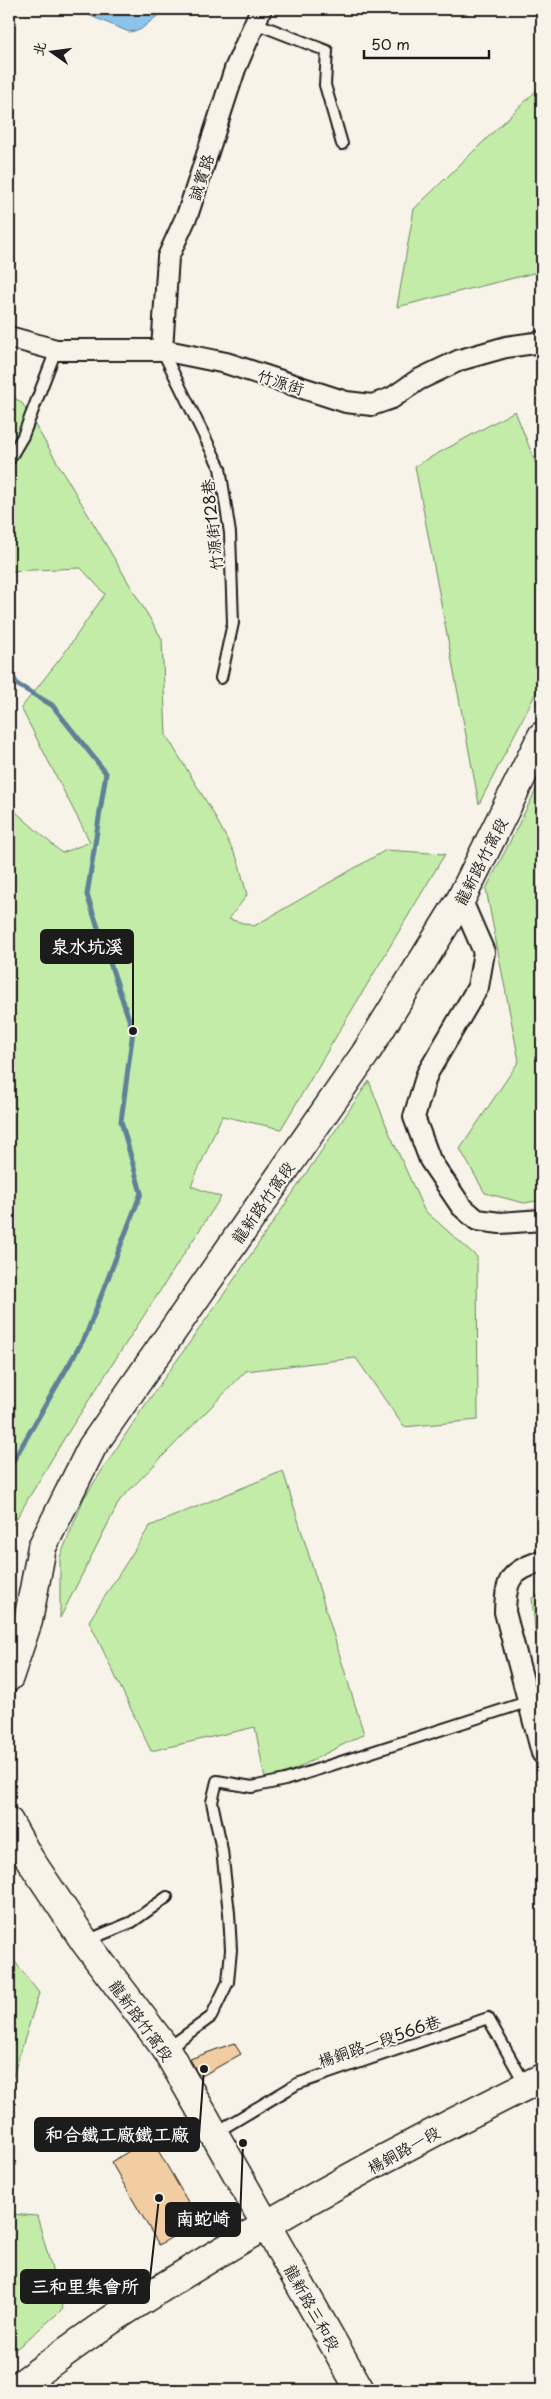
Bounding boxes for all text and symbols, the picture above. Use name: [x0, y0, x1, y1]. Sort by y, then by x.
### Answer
north arrow: [28, 28, 78, 78]
scale bar: [364, 28, 488, 60]
text: 50 m: [371, 32, 410, 55]
text: 北: [27, 39, 51, 58]
street label: 誠實路: [181, 150, 219, 204]
street label: 竹源街: [254, 362, 308, 400]
street label: 竹源街128巷: [194, 478, 228, 572]
street label: 龍新路竹窩段: [448, 813, 512, 909]
callout: 泉水坑溪: [41, 930, 133, 963]
text: 泉水坑溪: [51, 932, 123, 959]
street label: 龍新路竹窩段: [225, 1156, 299, 1248]
street label: 龍新路竹窩段: [104, 1974, 180, 2066]
street label: 楊銅路一段566巷: [314, 2008, 444, 2072]
callout: 和合鐵工廠鐵工廠: [35, 2118, 199, 2151]
street label: 楊銅路一段: [362, 2119, 444, 2179]
text: 和合鐵工廠鐵工廠: [45, 2120, 189, 2147]
callout: 南蛇崎: [166, 2203, 240, 2236]
text: 南蛇崎: [176, 2204, 231, 2231]
street label: 龍新路三和段: [279, 2259, 347, 2355]
callout: 三和里集會所: [21, 2270, 149, 2303]
text: 三和里集會所: [31, 2272, 139, 2299]

